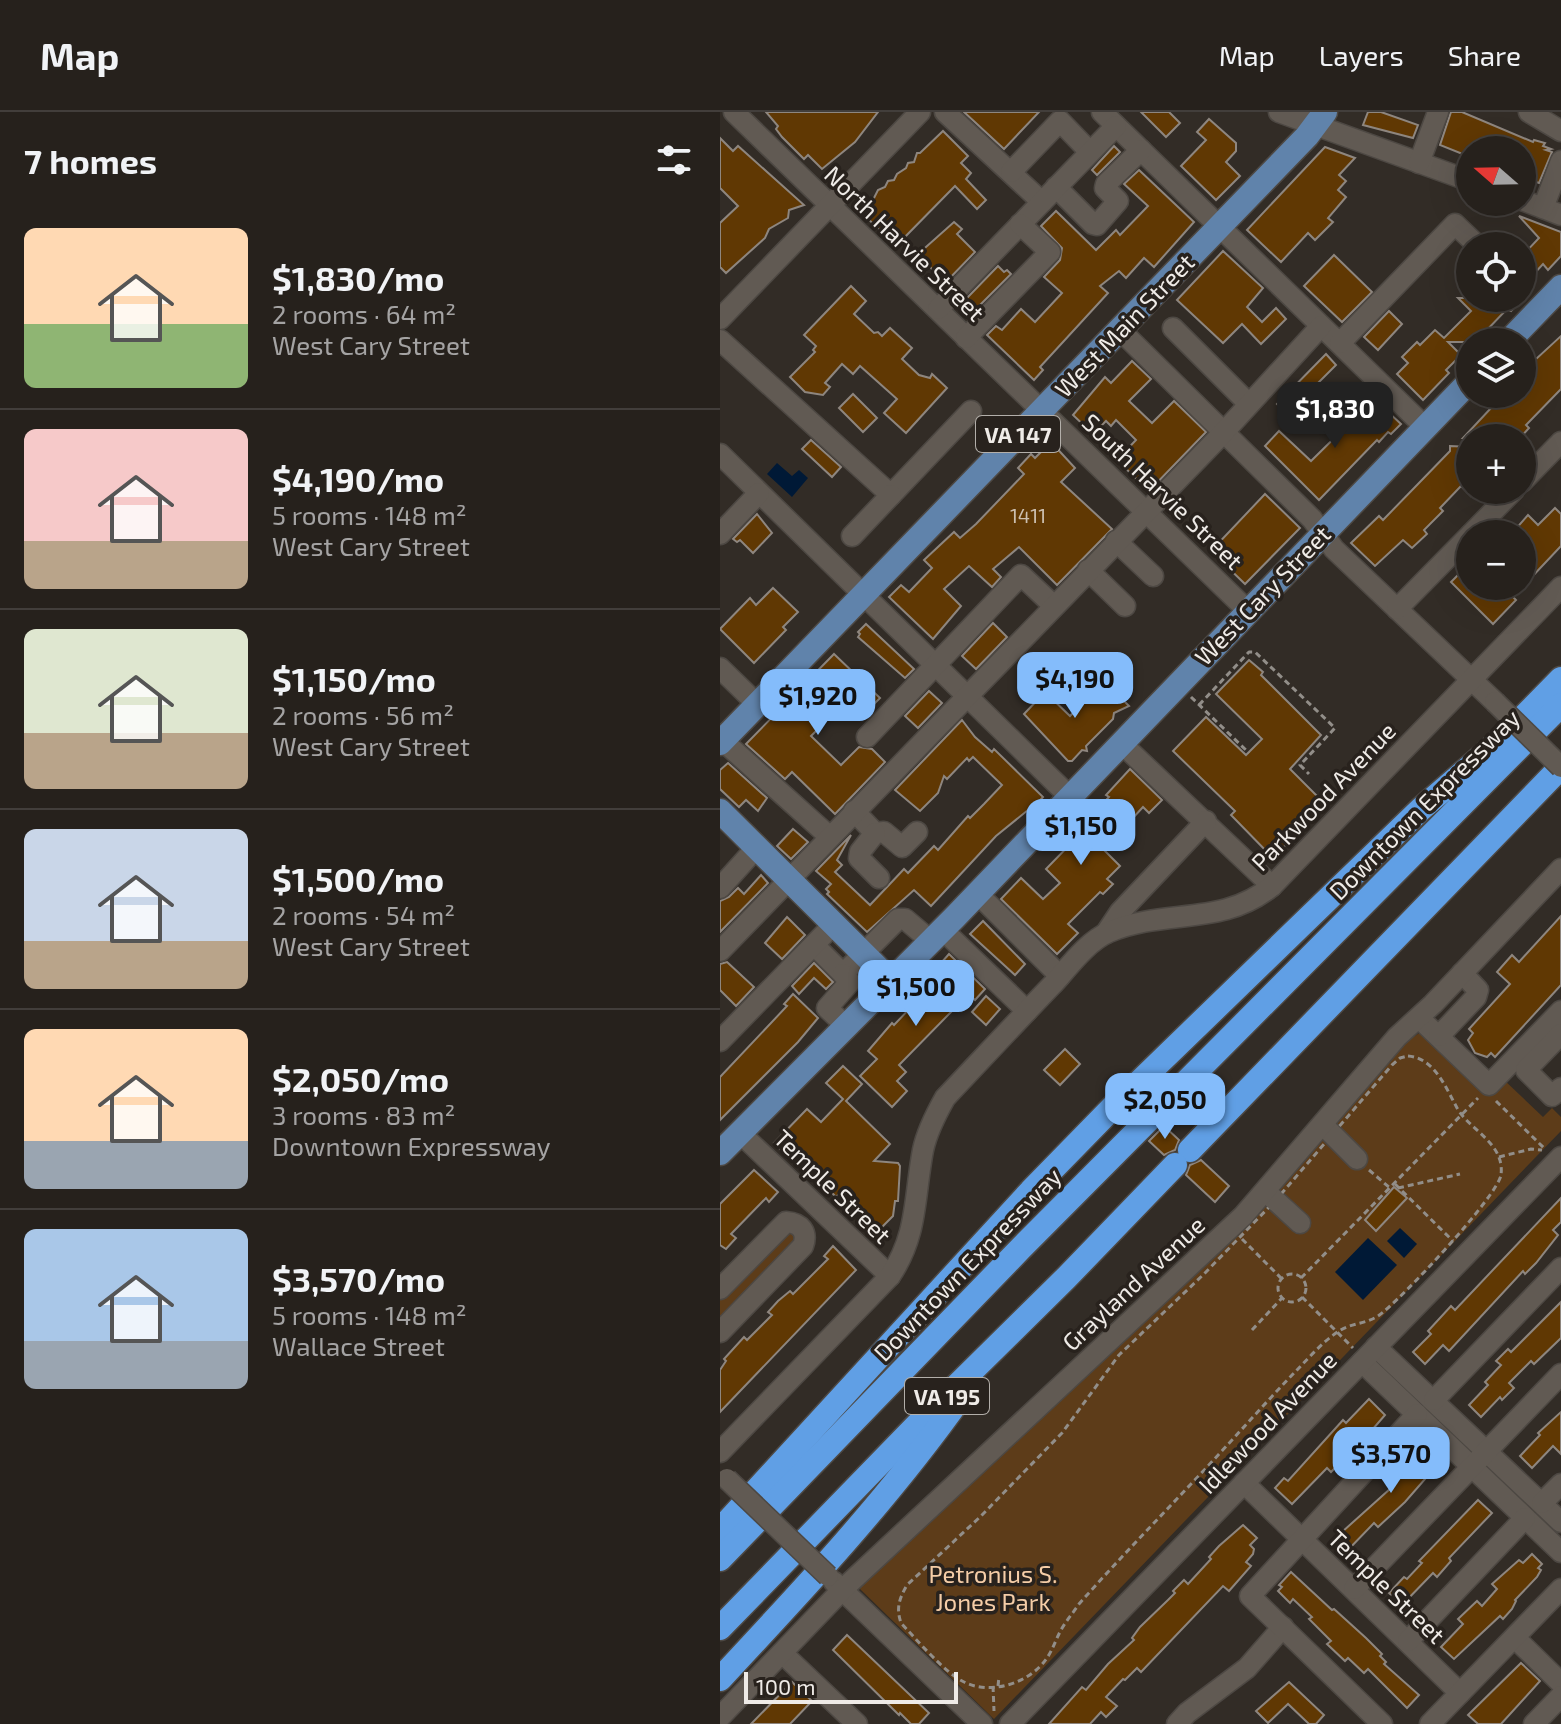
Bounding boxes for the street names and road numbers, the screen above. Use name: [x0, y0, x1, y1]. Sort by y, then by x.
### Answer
street label: North Harvie Street: [819, 159, 991, 327]
street label: West Main Street: [1048, 247, 1200, 403]
street label: South Harvie Street: [1077, 407, 1249, 575]
road number: VA 147: [976, 416, 1060, 452]
street label: West Cary Street: [1188, 519, 1336, 671]
street label: Downtown Expressway: [1323, 703, 1525, 905]
street label: Parkwood Avenue: [1245, 716, 1401, 876]
street label: Temple Street: [769, 1123, 897, 1249]
street label: Downtown Expressway: [867, 1161, 1067, 1367]
street label: Grayland Avenue: [1056, 1210, 1210, 1356]
street label: Idlewood Avenue: [1192, 1345, 1342, 1499]
road number: VA 195: [905, 1378, 989, 1414]
street label: Temple Street: [1323, 1523, 1451, 1649]

